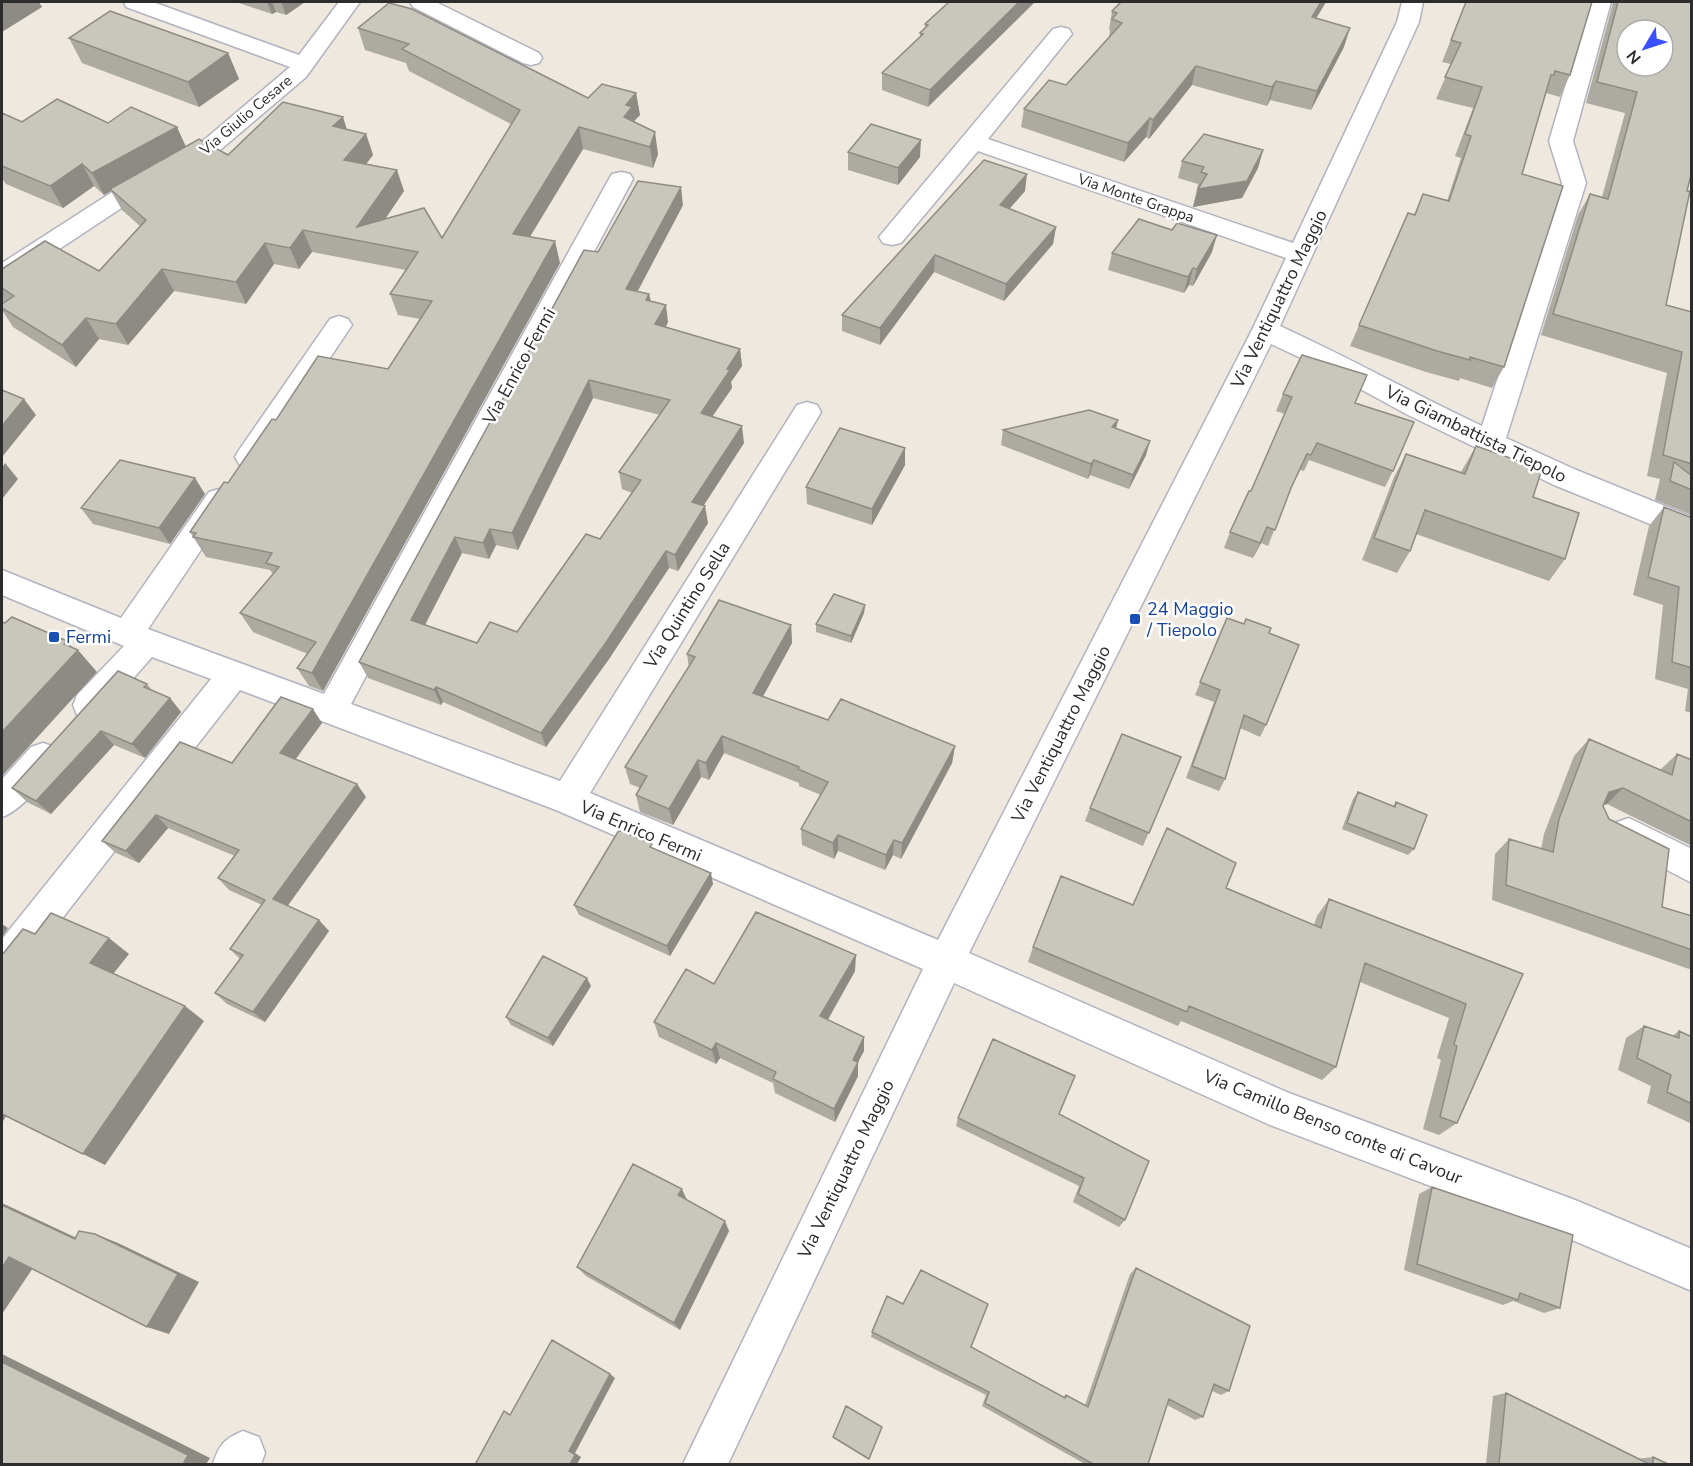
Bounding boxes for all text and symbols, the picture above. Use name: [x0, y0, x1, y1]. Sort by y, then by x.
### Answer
north arrow: [1615, 18, 1675, 78]
text: N: [1622, 45, 1646, 68]
street label: Via Giulio Cesare: [195, 71, 296, 160]
street label: Via Monte Grappa: [1074, 168, 1197, 227]
street label: Via Ventiquattro Maggio: [1225, 206, 1333, 393]
street label: Via Enrico Fermi: [477, 303, 561, 430]
street label: Via Giambattista Tiepolo: [1380, 379, 1571, 488]
street label: Via Quintino Sella: [638, 537, 736, 674]
place label: 24 Maggio / Tiepolo: [1146, 597, 1233, 642]
marker: 24 Maggio / Tiepolo: [1128, 612, 1142, 626]
place label: Fermi: [66, 625, 111, 649]
marker: Fermi: [47, 630, 61, 644]
street label: Via Ventiquattro Maggio: [1005, 641, 1116, 828]
street label: Via Enrico Fermi: [576, 794, 706, 867]
street label: Via Camillo Benso conte di Cavour: [1199, 1064, 1467, 1190]
street label: Via Ventiquattro Maggio: [792, 1076, 900, 1263]

